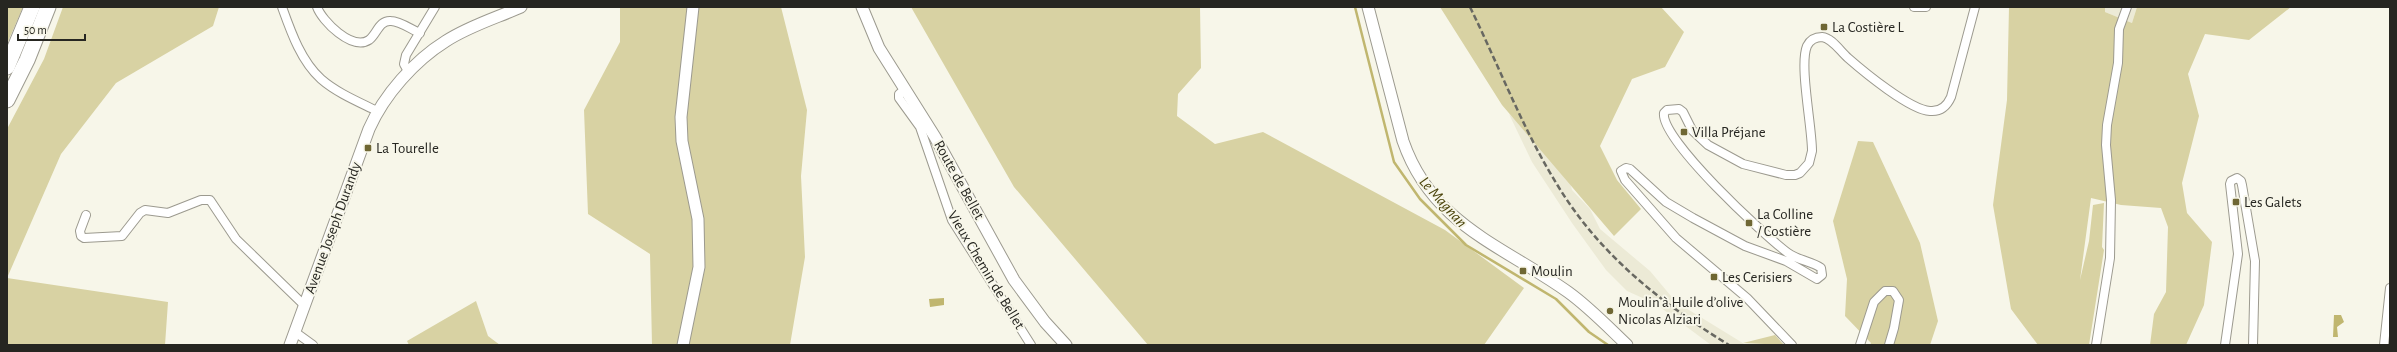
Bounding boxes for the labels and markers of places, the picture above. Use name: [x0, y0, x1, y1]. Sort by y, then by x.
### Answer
place label: La Costière L: [1832, 20, 1905, 35]
marker: La Costière L: [1819, 22, 1829, 32]
place label: Villa Préjane: [1692, 125, 1766, 140]
marker: Villa Préjane: [1679, 127, 1689, 137]
place label: La Tourelle: [376, 141, 439, 156]
marker: La Tourelle: [363, 143, 373, 153]
place label: Les Galets: [2244, 195, 2302, 210]
marker: Les Galets: [2231, 197, 2241, 207]
place label: La Colline / Costière: [1757, 207, 1813, 239]
marker: La Colline / Costière: [1744, 218, 1754, 228]
place label: Moulin: [1531, 264, 1573, 279]
marker: Moulin: [1518, 266, 1528, 276]
place label: Les Cerisiers: [1722, 270, 1792, 285]
marker: Les Cerisiers: [1709, 272, 1719, 282]
place label: Moulin à Huile d’olive Nicolas Alziari: [1618, 295, 1744, 327]
marker: Moulin à Huile d’olive Nicolas Alziari: [1605, 306, 1615, 316]

